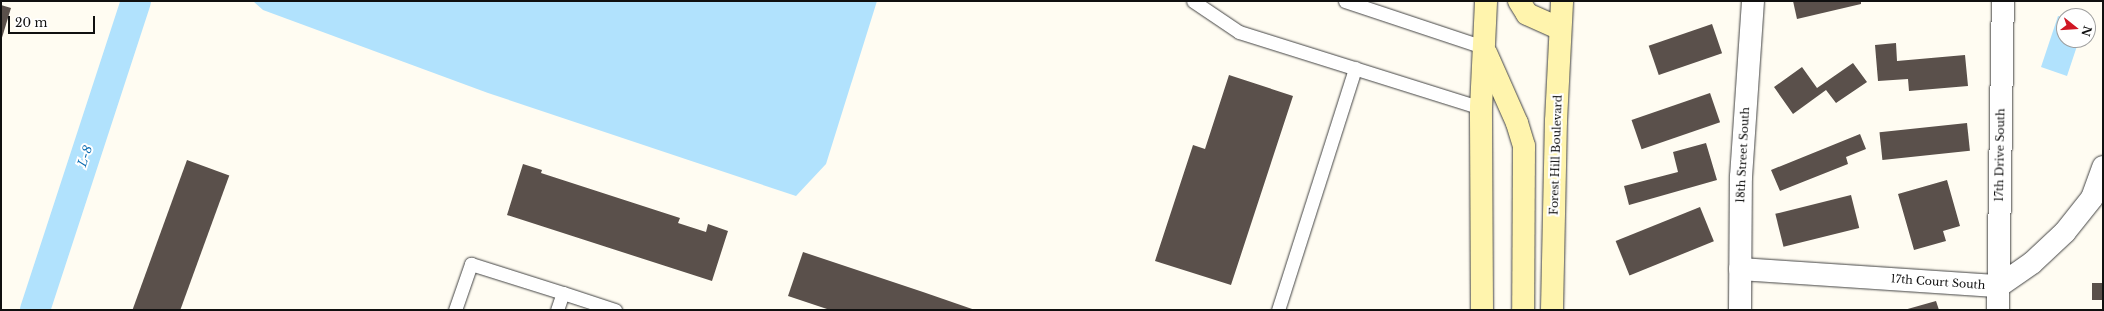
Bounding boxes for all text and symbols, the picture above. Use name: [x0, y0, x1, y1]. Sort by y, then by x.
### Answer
scale bar: [10, 8, 97, 34]
north arrow: [2056, 8, 2096, 48]
text: 20 m: [15, 15, 47, 30]
text: N: [2078, 24, 2095, 38]
street label: Forest Hill Boulevard: [1547, 95, 1565, 215]
street label: 18th Street South: [1734, 107, 1752, 203]
street label: 17th Drive South: [1993, 108, 2007, 202]
water label: L-8: [75, 143, 95, 169]
street label: 17th Court South: [1890, 272, 1986, 292]

